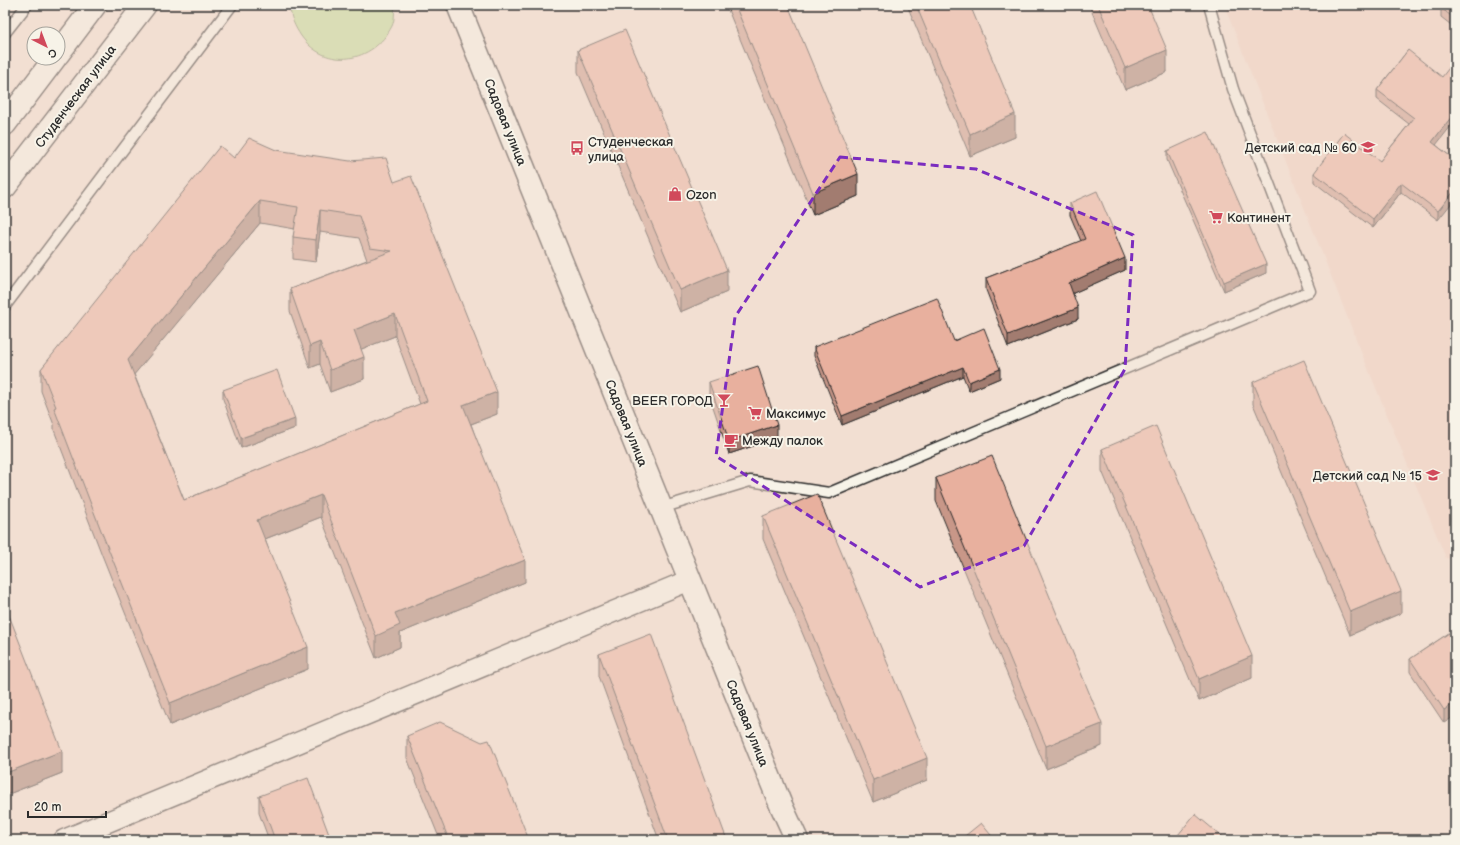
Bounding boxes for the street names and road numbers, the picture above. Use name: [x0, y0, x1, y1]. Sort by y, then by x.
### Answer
street label: Студенческая улица: [31, 41, 119, 151]
street label: Садовая улица: [480, 77, 530, 168]
street label: Садовая улица: [601, 378, 651, 469]
street label: Садовая улица: [722, 678, 772, 769]

